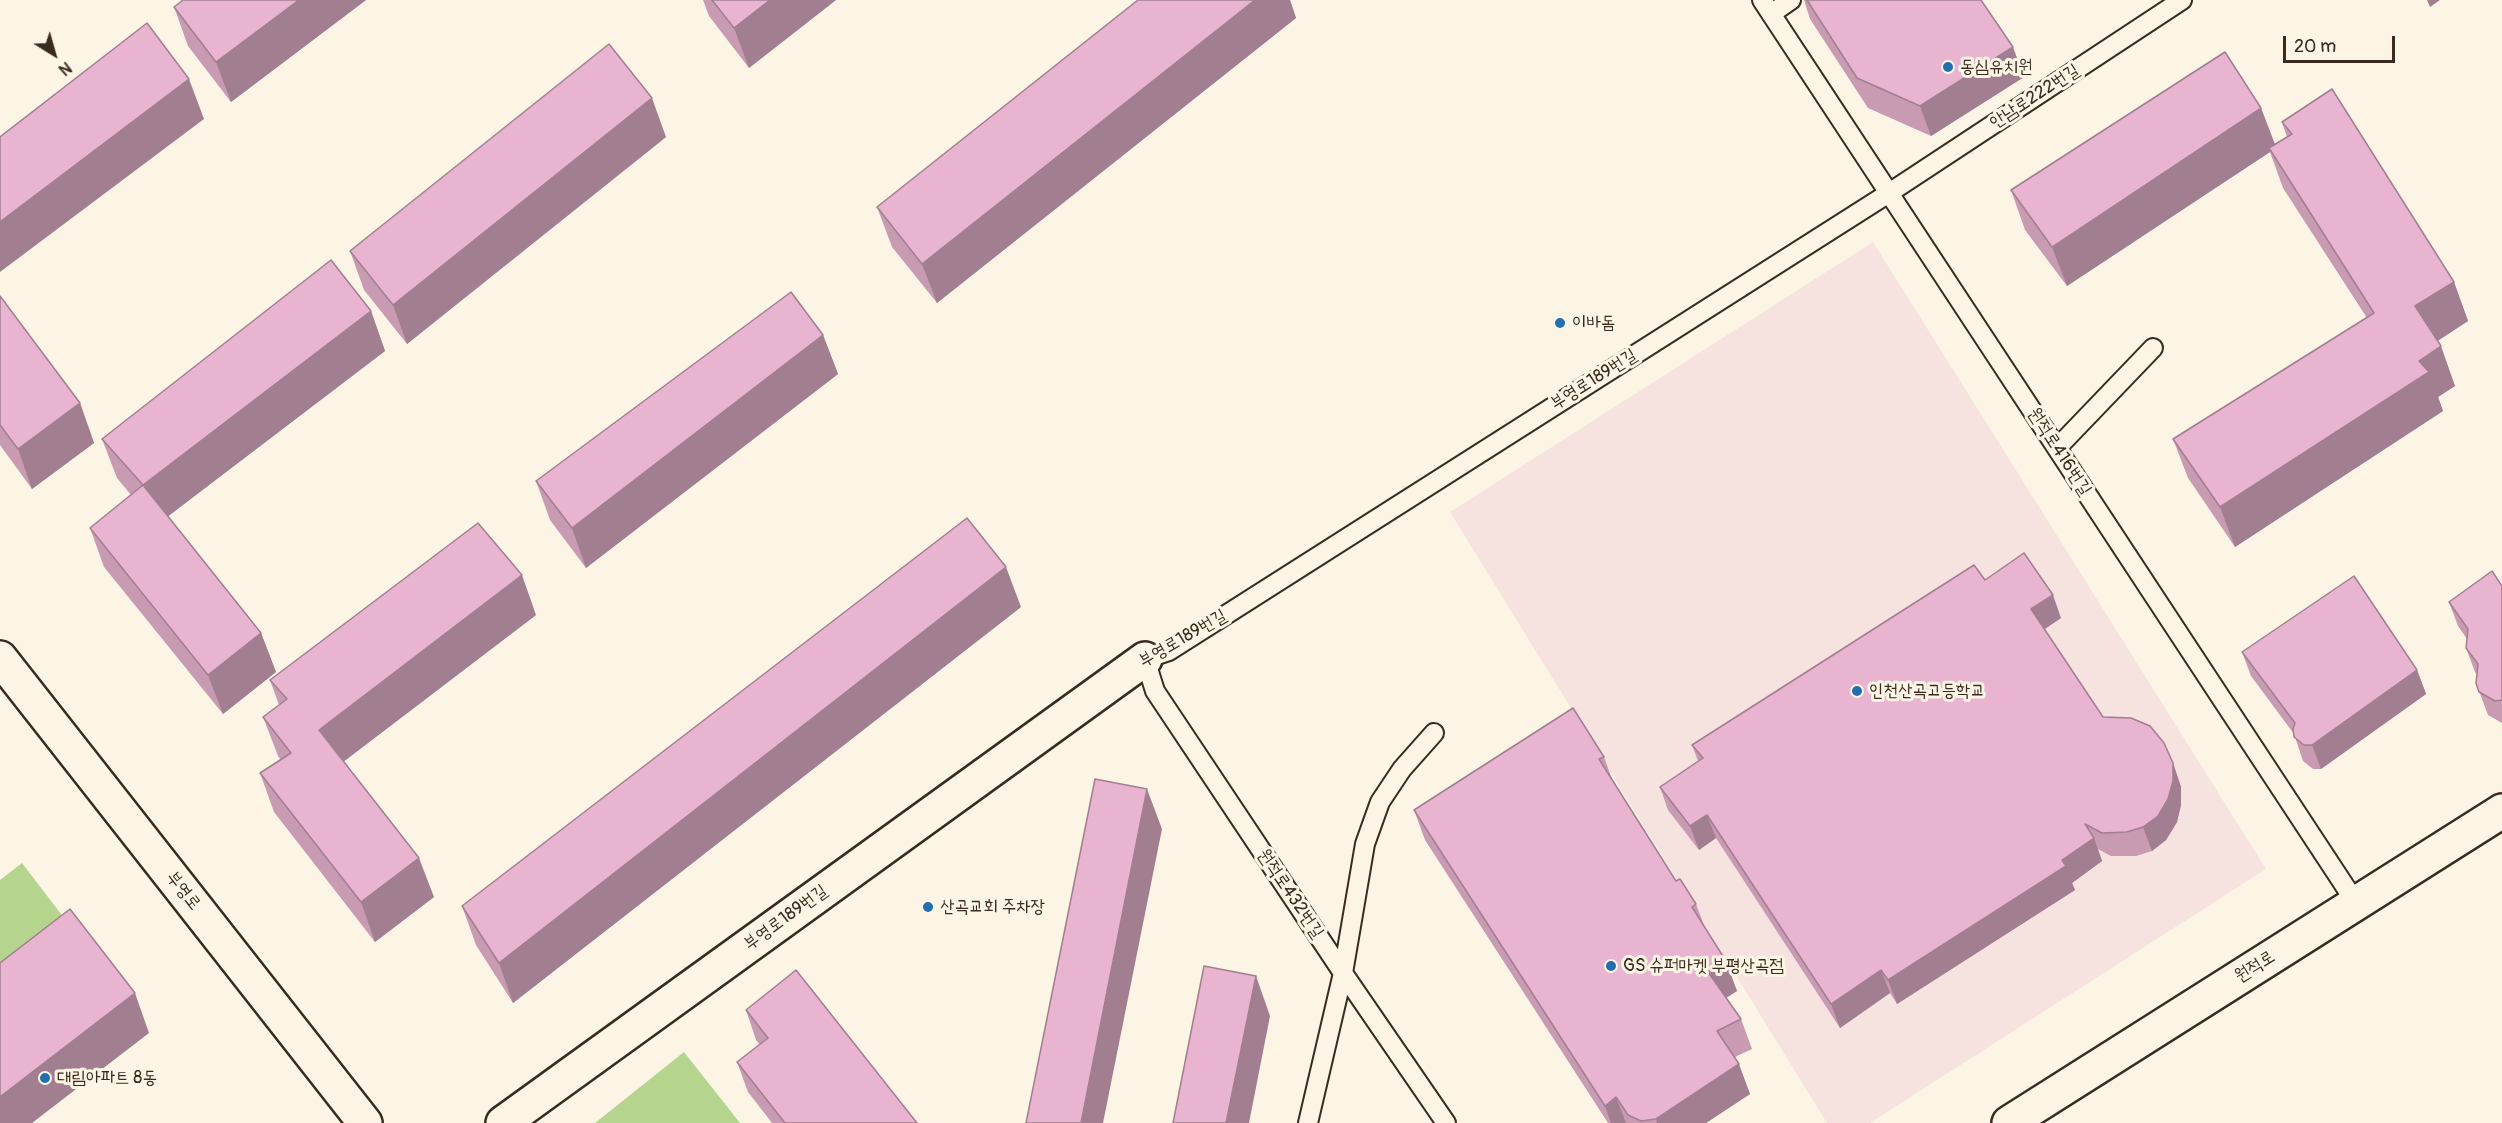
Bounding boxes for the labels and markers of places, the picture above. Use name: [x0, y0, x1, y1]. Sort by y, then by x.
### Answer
place label: 동심유치원: [1960, 56, 2032, 78]
marker: 동심유치원: [1941, 60, 1955, 74]
place label: 이바돔: [1572, 312, 1615, 334]
marker: 이바돔: [1553, 316, 1567, 330]
place label: 인천산곡고등학교: [1869, 680, 1985, 702]
marker: 인천산곡고등학교: [1850, 684, 1864, 698]
place label: 산곡교회 주차장: [940, 896, 1045, 918]
marker: 산곡교회 주차장: [921, 900, 935, 914]
place label: GS 슈퍼마켓 부평산곡점: [1623, 955, 1784, 977]
marker: GS 슈퍼마켓 부평산곡점: [1604, 959, 1618, 973]
place label: 대림아파트 8동: [57, 1067, 157, 1089]
marker: 대림아파트 8동: [38, 1071, 52, 1085]

